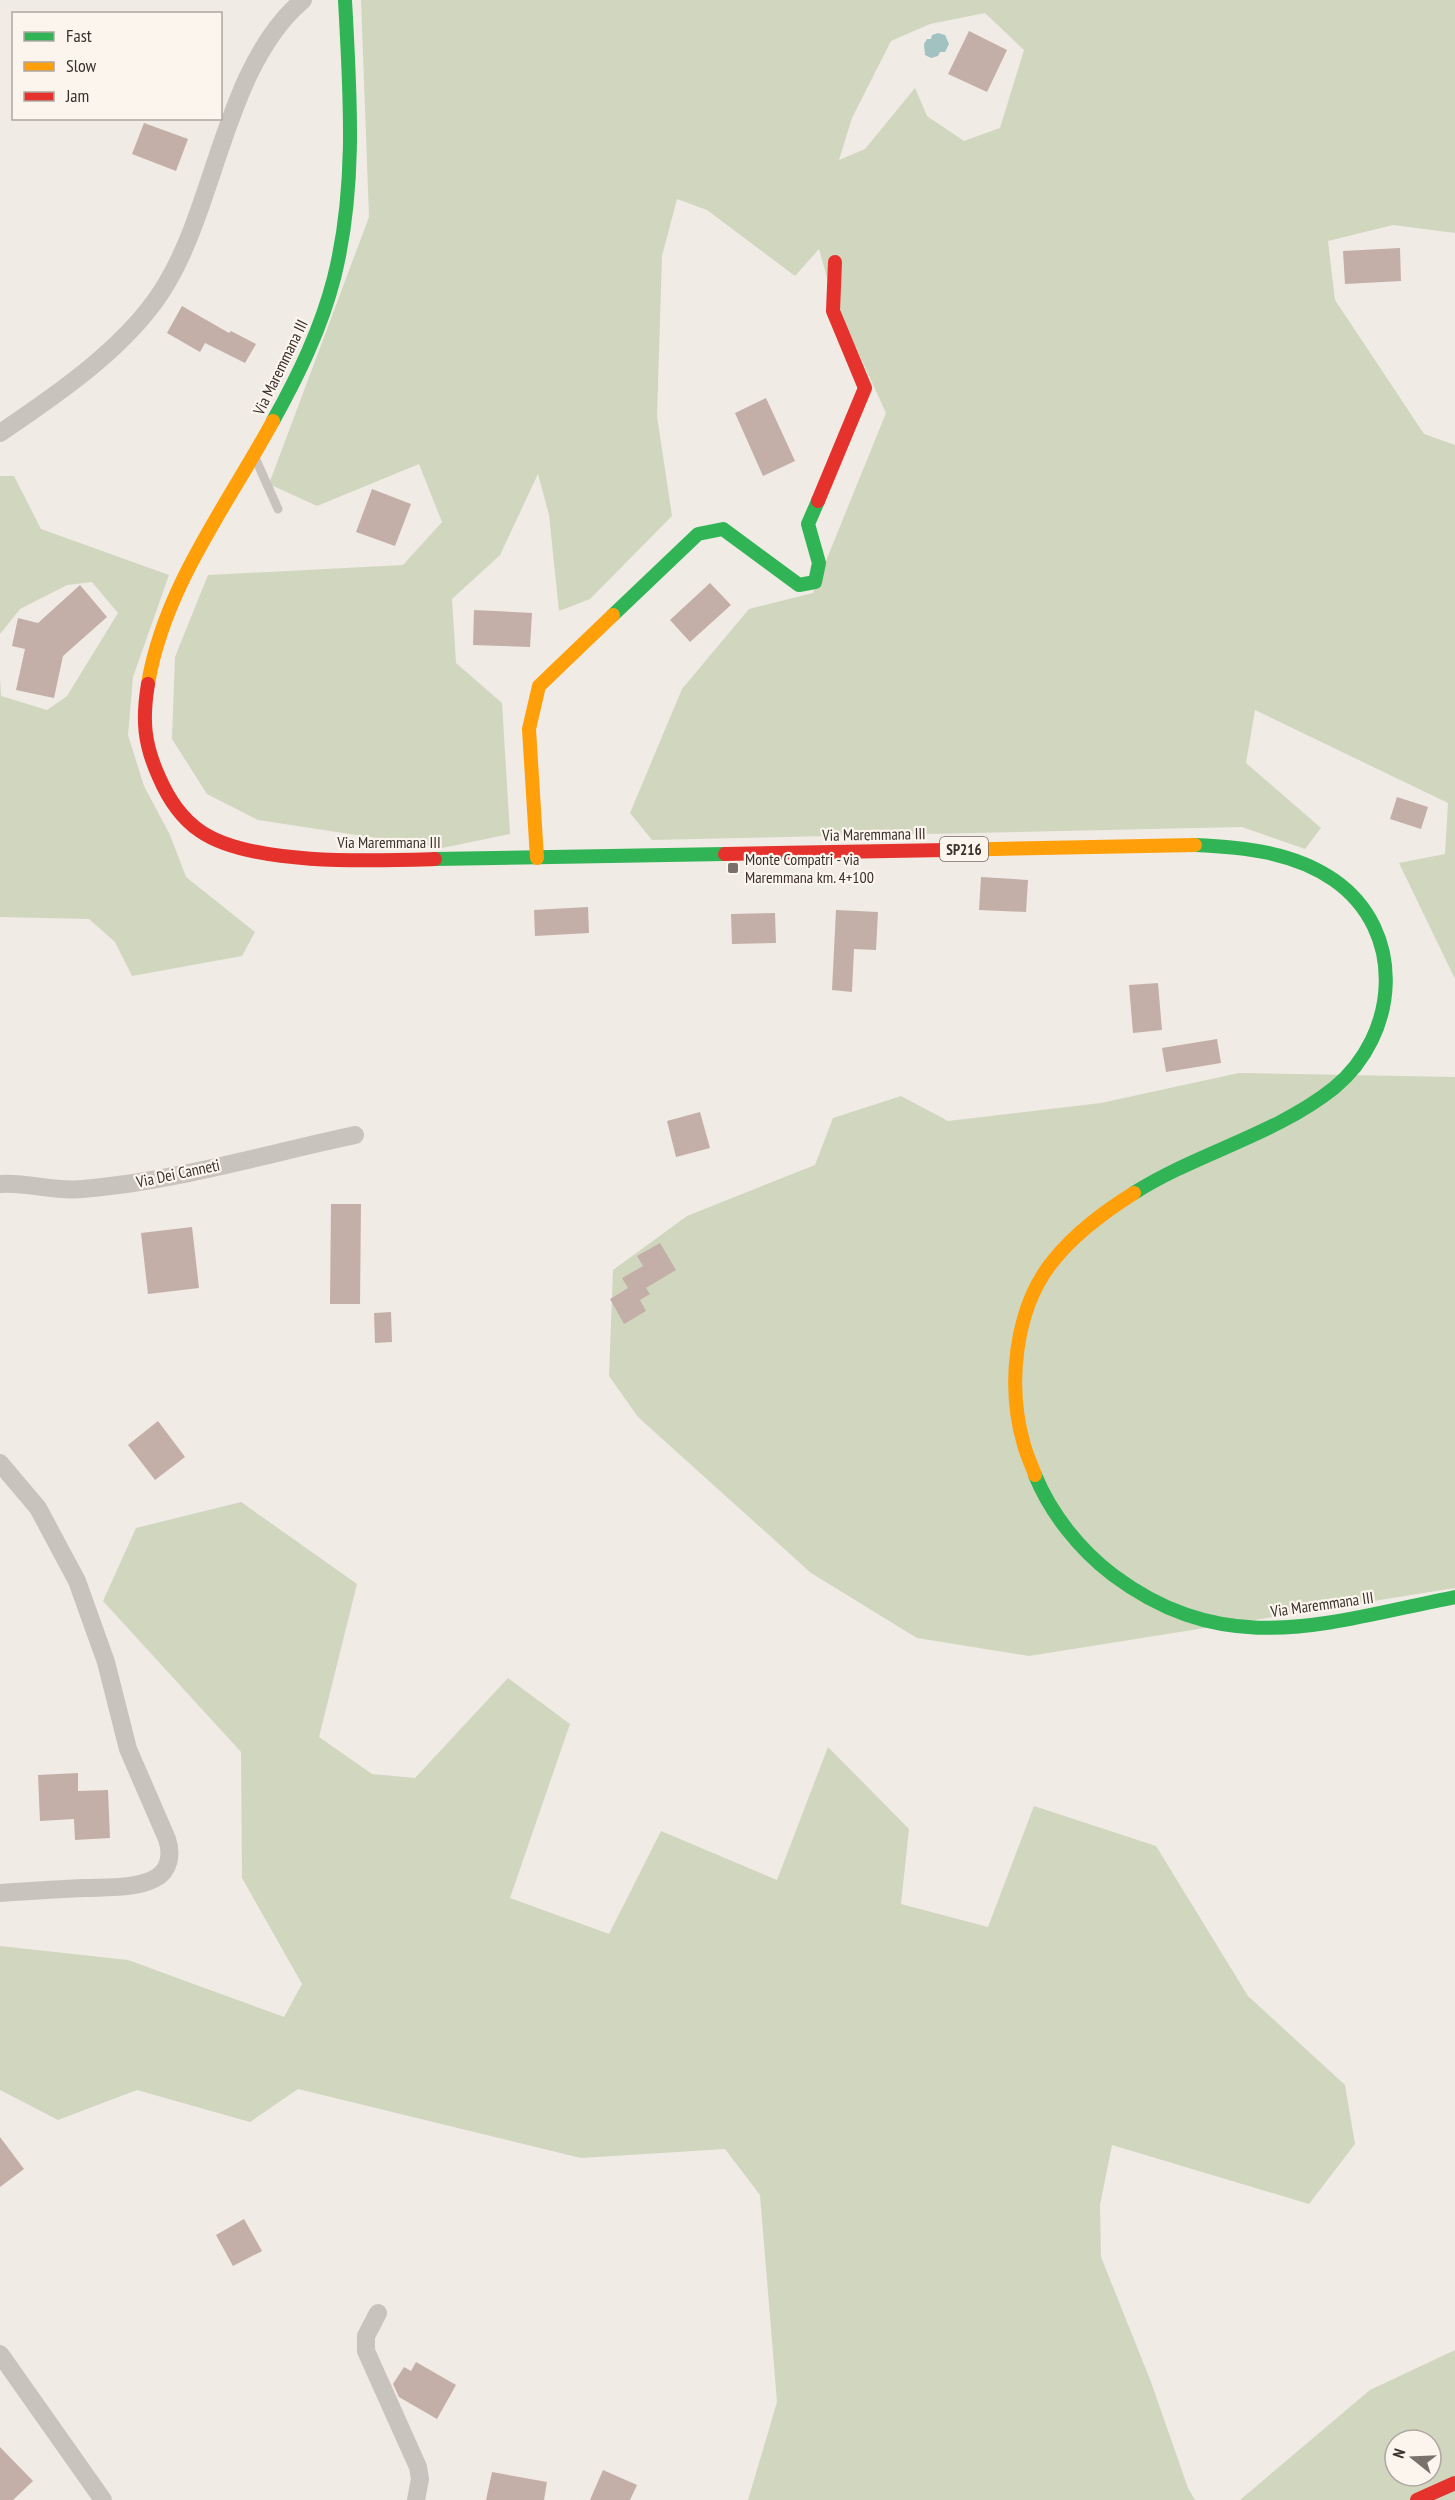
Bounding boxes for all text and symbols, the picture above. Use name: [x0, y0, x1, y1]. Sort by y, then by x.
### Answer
legend: [12, 12, 222, 120]
text: Fast: [66, 24, 92, 47]
text: Slow: [66, 54, 97, 77]
text: Jam: [65, 84, 89, 107]
street label: Via Maremmana III: [248, 316, 312, 419]
street label: Via Maremmana III: [821, 823, 926, 845]
street label: Via Maremmana III: [336, 832, 441, 852]
road number: SP216: [940, 837, 988, 861]
place label: Monte Compatri - via Maremmana km. 4+100: [745, 849, 874, 887]
marker: Monte Compatri - via Maremmana km. 4+100: [726, 861, 740, 875]
street label: Via Dei Canneti: [134, 1154, 221, 1192]
street label: Via Maremmana III: [1268, 1587, 1375, 1621]
north arrow: [1383, 2428, 1443, 2488]
text: N: [1388, 2446, 1410, 2461]

